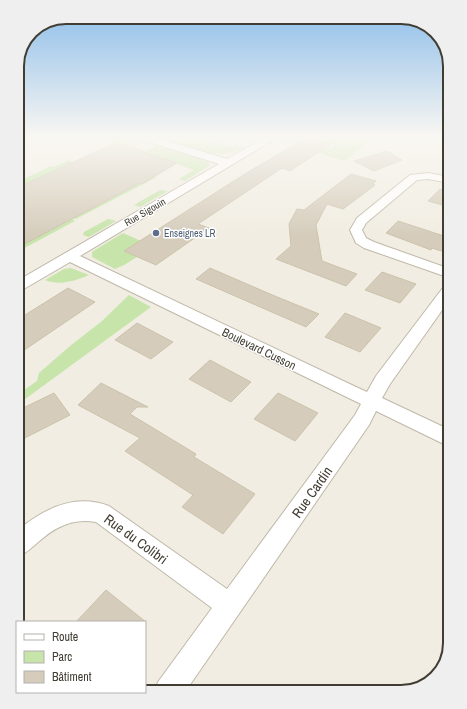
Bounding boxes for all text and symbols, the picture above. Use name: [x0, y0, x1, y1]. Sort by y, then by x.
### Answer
street label: Rue Sigouin: [122, 195, 168, 229]
place label: Enseignes LR: [164, 227, 216, 240]
marker: Enseignes LR: [151, 228, 161, 238]
street label: Boulevard Cusson: [219, 324, 299, 374]
street label: Rue Cardin: [288, 463, 336, 521]
street label: Rue du Colibri: [101, 510, 171, 568]
legend: [16, 621, 146, 693]
text: Route: [52, 629, 78, 645]
text: Parc: [52, 649, 72, 665]
text: Bâtiment: [52, 669, 92, 685]

